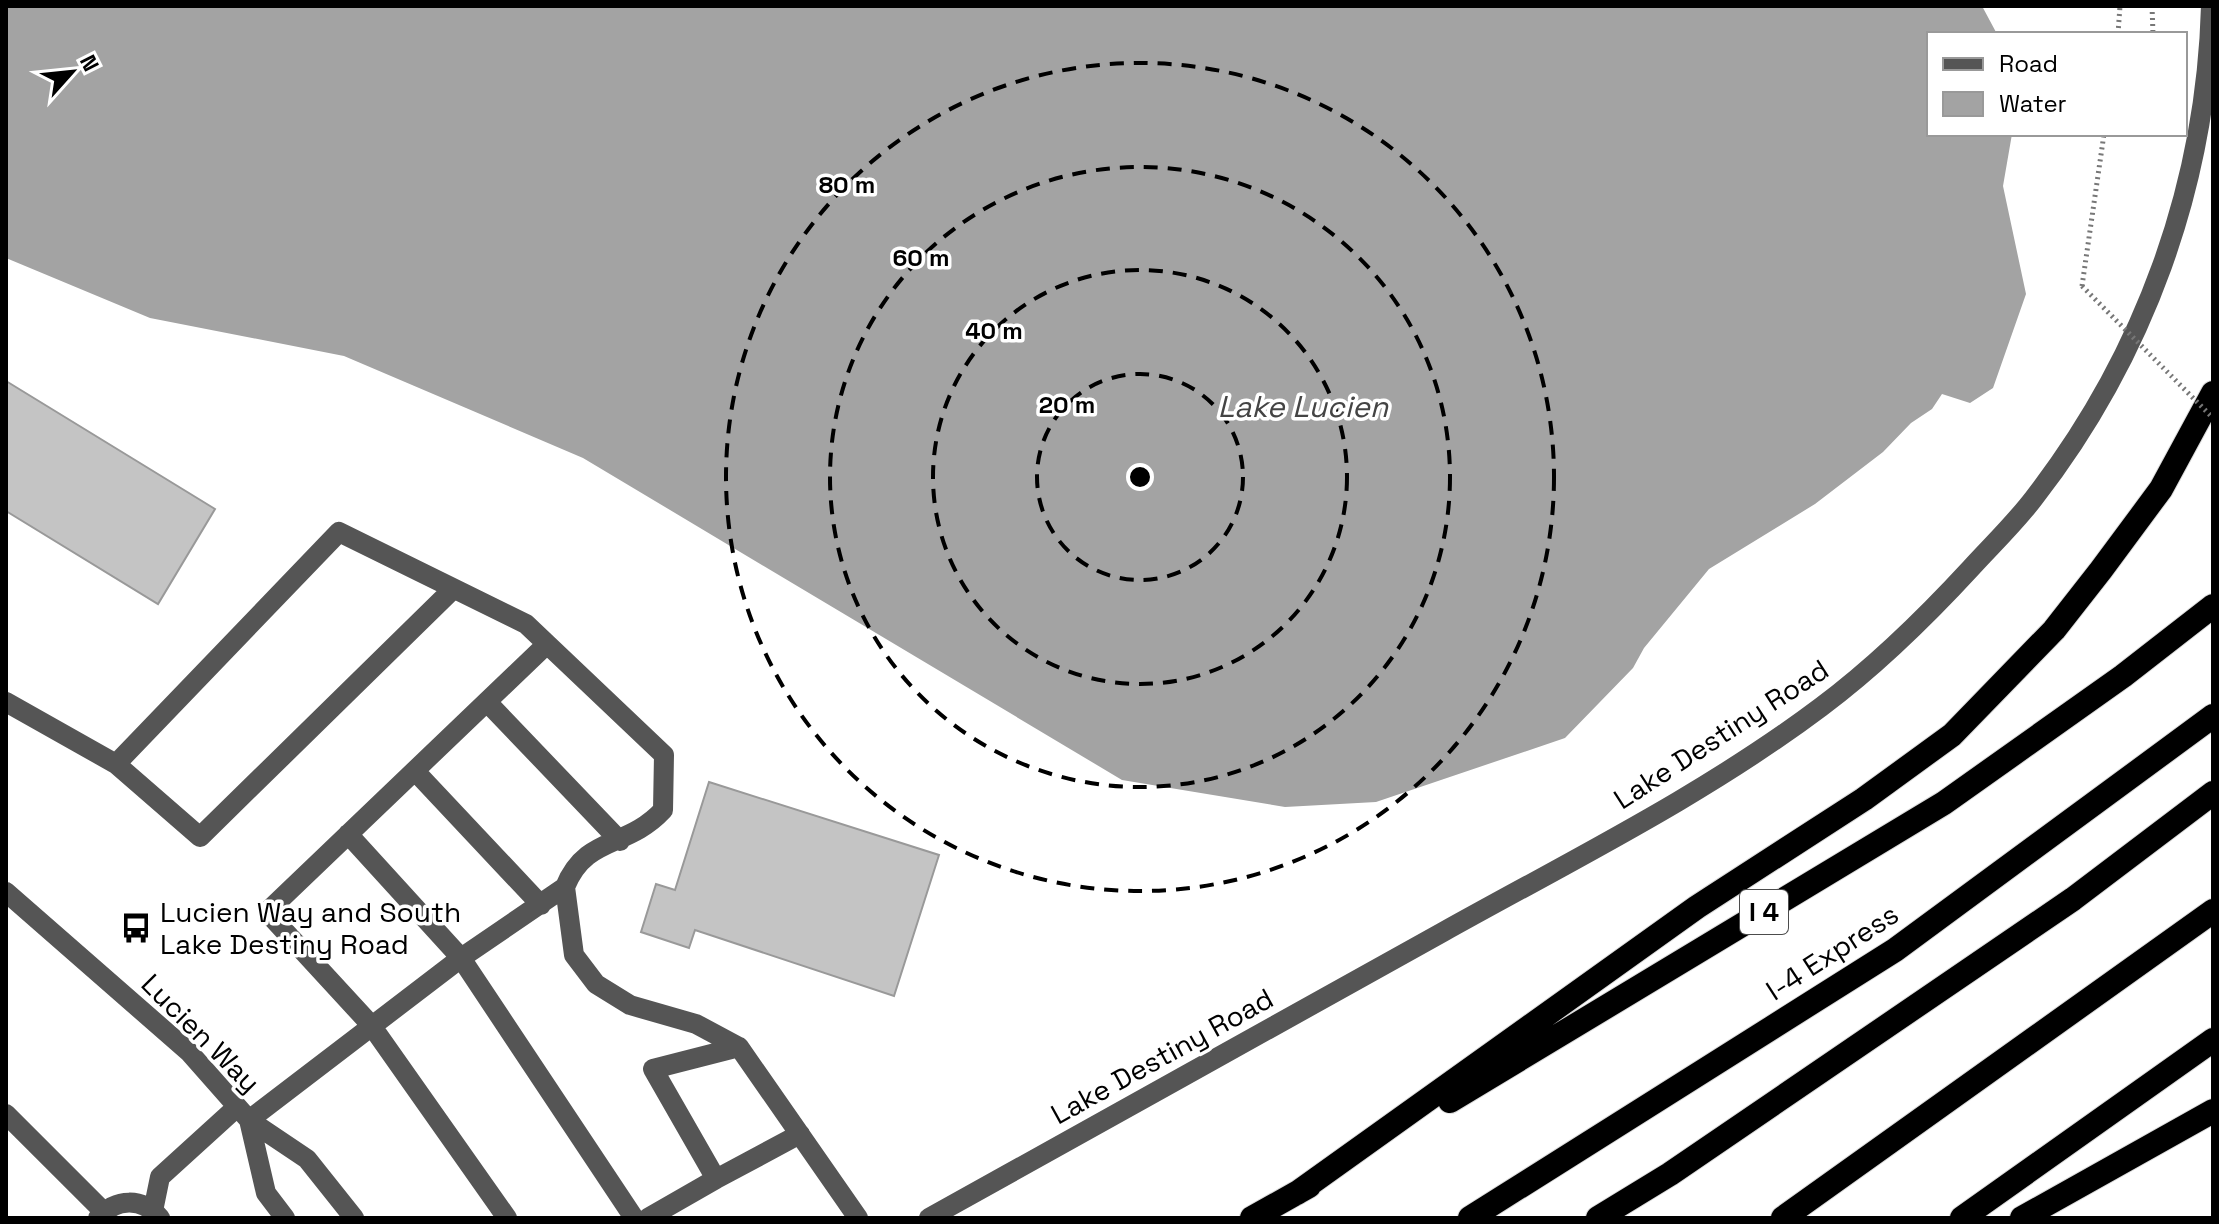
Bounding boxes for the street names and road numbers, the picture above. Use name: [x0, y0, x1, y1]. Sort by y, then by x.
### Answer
street label: Lake Destiny Road: [1607, 651, 1835, 817]
road number: I 4: [1740, 890, 1788, 934]
street label: I-4 Express: [1759, 896, 1905, 1008]
street label: Lucien Way: [134, 966, 268, 1100]
street label: Lake Destiny Road: [1044, 980, 1280, 1132]

